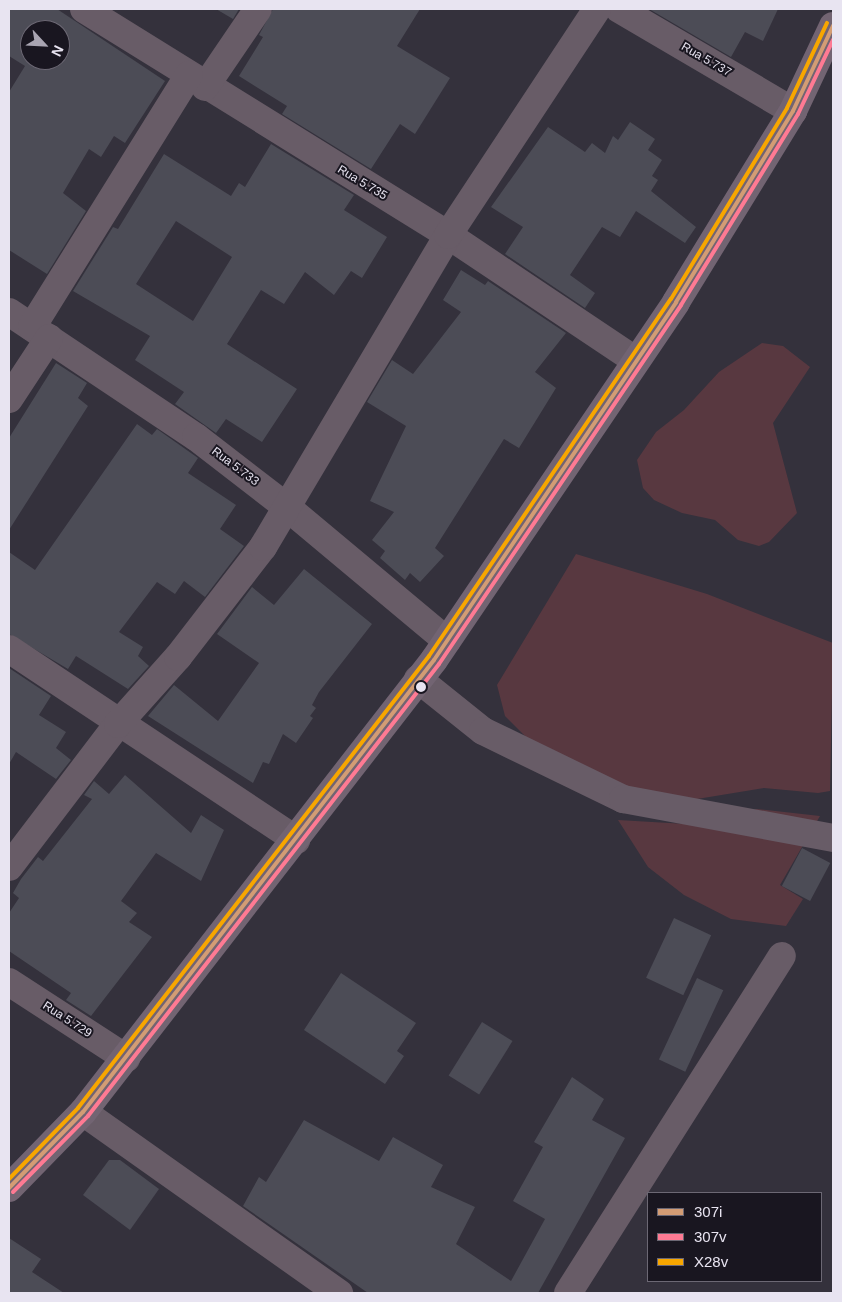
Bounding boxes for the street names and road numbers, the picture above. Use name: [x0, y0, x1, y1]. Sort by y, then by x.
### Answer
street label: Rua 5.737: [678, 40, 734, 80]
street label: Rua 5.735: [335, 163, 389, 203]
street label: Rua 5.733: [209, 445, 261, 489]
street label: Rua 5.729: [40, 999, 94, 1041]

